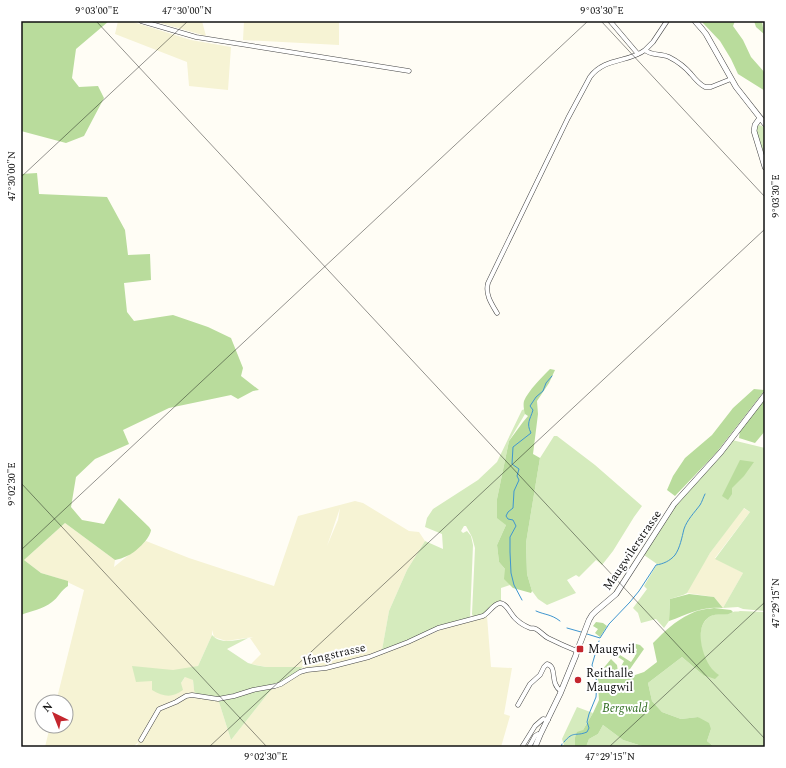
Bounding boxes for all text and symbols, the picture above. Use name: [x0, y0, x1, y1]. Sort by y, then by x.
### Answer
text: 9°03'00"E: [75, 3, 119, 19]
text: 47°30'00"N: [162, 3, 212, 19]
text: 9°03'30"E: [580, 3, 624, 19]
text: 47°30'00"N: [4, 151, 20, 201]
text: 9°03'30"E: [768, 174, 784, 218]
text: 9°02'30"E: [4, 462, 20, 506]
street label: Maugwilerstrasse: [598, 506, 667, 594]
text: 47°29'15"N: [768, 578, 784, 628]
street label: Ifangstrasse: [301, 638, 368, 671]
place label: Maugwil: [588, 640, 635, 659]
marker: Maugwil: [575, 644, 585, 654]
place label: Reithalle Maugwil: [586, 664, 634, 697]
marker: Reithalle Maugwil: [573, 675, 583, 685]
north arrow: [34, 694, 74, 734]
text: N: [38, 698, 57, 716]
park label: Bergwald: [602, 699, 648, 718]
text: 9°02'30"E: [244, 749, 288, 765]
text: 47°29'15"N: [585, 749, 635, 765]

